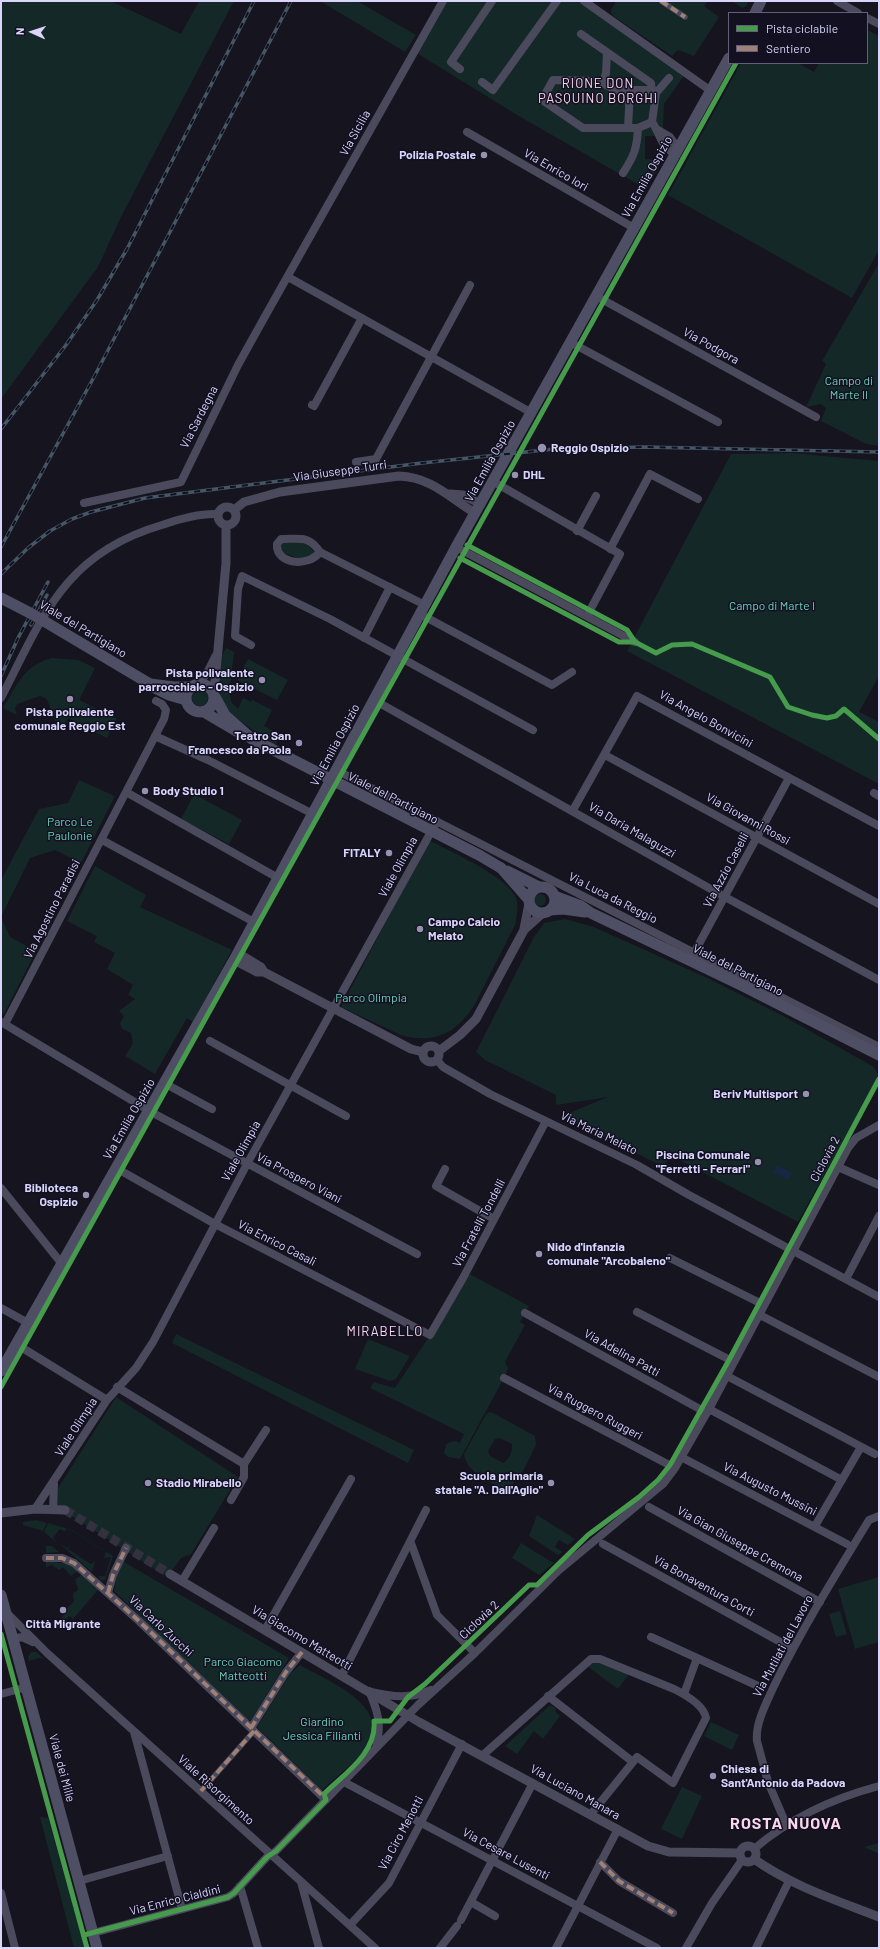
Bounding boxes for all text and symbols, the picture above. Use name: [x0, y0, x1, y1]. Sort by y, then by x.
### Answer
north arrow: [12, 12, 52, 52]
legend: [728, 12, 868, 64]
text: Pista ciclabile: [766, 21, 838, 35]
text: N: [13, 27, 26, 35]
text: Sentiero: [766, 41, 811, 55]
district label: RIONE DON PASQUINO BORGHI: [538, 76, 658, 107]
street label: Via Sicilia: [337, 108, 373, 158]
street label: Via Emilia Ospizio: [619, 134, 675, 220]
street label: Via Enrico Iori: [521, 146, 591, 194]
place label: Polizia Postale: [399, 148, 476, 162]
marker: Polizia Postale: [479, 150, 489, 160]
street label: Via Podgora: [680, 325, 742, 367]
park label: Campo di Marte II: [825, 374, 873, 402]
street label: Via Sardegna: [177, 383, 221, 451]
street label: Via Emilia Ospizio: [462, 418, 518, 504]
place label: Reggio Ospizio: [551, 441, 629, 455]
marker: Reggio Ospizio: [536, 442, 548, 454]
street label: Via Giuseppe Turri: [292, 457, 388, 485]
place label: DHL: [523, 468, 545, 482]
marker: DHL: [510, 470, 520, 480]
street label: Viale del Partigiano: [37, 597, 129, 661]
park label: Campo di Marte I: [729, 599, 815, 613]
place label: Pista polivalente parrocchiale - Ospizio: [139, 666, 254, 694]
marker: Pista polivalente parrocchiale - Ospizio: [257, 675, 267, 685]
street label: Via Angelo Bonvicini: [657, 687, 755, 751]
marker: Pista polivalente comunale Reggio Est: [65, 694, 75, 704]
street label: Via Emilia Ospizio: [307, 701, 363, 789]
place label: Pista polivalente comunale Reggio Est: [14, 705, 126, 733]
place label: Teatro San Francesco da Paola: [188, 729, 291, 757]
marker: Teatro San Francesco da Paola: [294, 738, 304, 748]
street label: Viale del Partigiano: [345, 769, 441, 827]
place label: Body Studio 1: [153, 784, 224, 798]
marker: Body Studio 1: [140, 786, 150, 796]
street label: Via Giovanni Rossi: [704, 790, 792, 848]
street label: Via Daria Malaguzzi: [586, 799, 678, 861]
park label: Parco Le Paulonie: [47, 815, 93, 843]
street label: Via Azzio Caselli: [700, 830, 752, 910]
street label: Viale Olimpia: [376, 834, 420, 900]
place label: FITALY: [343, 846, 381, 860]
marker: FITALY: [384, 848, 394, 858]
street label: Via Agostino Paradisi: [21, 857, 83, 961]
street label: Via Luca da Reggio: [566, 869, 660, 927]
place label: Campo Calcio Melato: [428, 915, 500, 943]
marker: Campo Calcio Melato: [415, 924, 425, 934]
street label: Viale del Partigiano: [690, 941, 786, 999]
park label: Parco Olimpia: [335, 991, 407, 1005]
street label: Via Emilia Ospizio: [100, 1076, 158, 1162]
place label: Beriv Multisport: [713, 1087, 798, 1101]
marker: Beriv Multisport: [801, 1089, 811, 1099]
street label: Via Maria Melato: [558, 1108, 640, 1158]
street label: Viale Olimpia: [219, 1118, 263, 1184]
street label: Ciclovia 2: [807, 1134, 843, 1184]
place label: Piscina Comunale "Ferretti - Ferrari": [656, 1148, 750, 1176]
street label: Via Prospero Viani: [254, 1149, 344, 1207]
marker: Piscina Comunale "Ferretti - Ferrari": [753, 1157, 763, 1167]
street label: Via Fratelli Tondelli: [450, 1176, 508, 1270]
place label: Biblioteca Ospizio: [24, 1181, 78, 1209]
marker: Biblioteca Ospizio: [81, 1190, 91, 1200]
street label: Via Enrico Casali: [235, 1217, 319, 1269]
place label: Nido d'infanzia comunale "Arcobaleno": [547, 1240, 670, 1268]
marker: Nido d'infanzia comunale "Arcobaleno": [534, 1249, 544, 1259]
district label: MIRABELLO: [347, 1324, 423, 1340]
street label: Via Adelina Patti: [582, 1326, 662, 1380]
street label: Via Ruggero Ruggeri: [545, 1381, 645, 1443]
street label: Viale Olimpia: [52, 1395, 100, 1459]
street label: Via Augusto Mussini: [721, 1459, 819, 1519]
place label: Scuola primaria statale "A. Dall'Aglio": [435, 1469, 543, 1497]
place label: Stadio Mirabello: [156, 1476, 241, 1490]
marker: Stadio Mirabello: [143, 1478, 153, 1488]
marker: Scuola primaria statale "A. Dall'Aglio": [546, 1478, 556, 1488]
street label: Via Gian Giuseppe Cremona: [674, 1503, 806, 1585]
street label: Via Bonaventura Corti: [651, 1552, 757, 1620]
street label: Via Carlo Zucchi: [126, 1592, 196, 1660]
street label: Via Mutilati del Lavoro: [750, 1592, 816, 1700]
street label: Ciclovia 2: [456, 1598, 502, 1642]
street label: Via Giacomo Matteotti: [249, 1602, 355, 1674]
marker: Città Migrante: [58, 1605, 68, 1615]
place label: Città Migrante: [26, 1617, 100, 1631]
park label: Parco Giacomo Matteotti: [204, 1655, 282, 1683]
park label: Giardino Jessica Filianti: [283, 1715, 361, 1743]
street label: Viale dei Mille: [46, 1732, 78, 1804]
street label: Viale Risorgimento: [175, 1752, 257, 1828]
street label: Via Luciano Manara: [528, 1761, 622, 1823]
place label: Chiesa di Sant'Antonio da Padova: [721, 1762, 845, 1790]
marker: Chiesa di Sant'Antonio da Padova: [708, 1771, 718, 1781]
street label: Via Ciro Menotti: [375, 1793, 427, 1873]
district label: ROSTA NUOVA: [730, 1814, 842, 1834]
street label: Via Cesare Lusenti: [460, 1825, 552, 1883]
street label: Via Enrico Cialdini: [128, 1882, 222, 1918]

